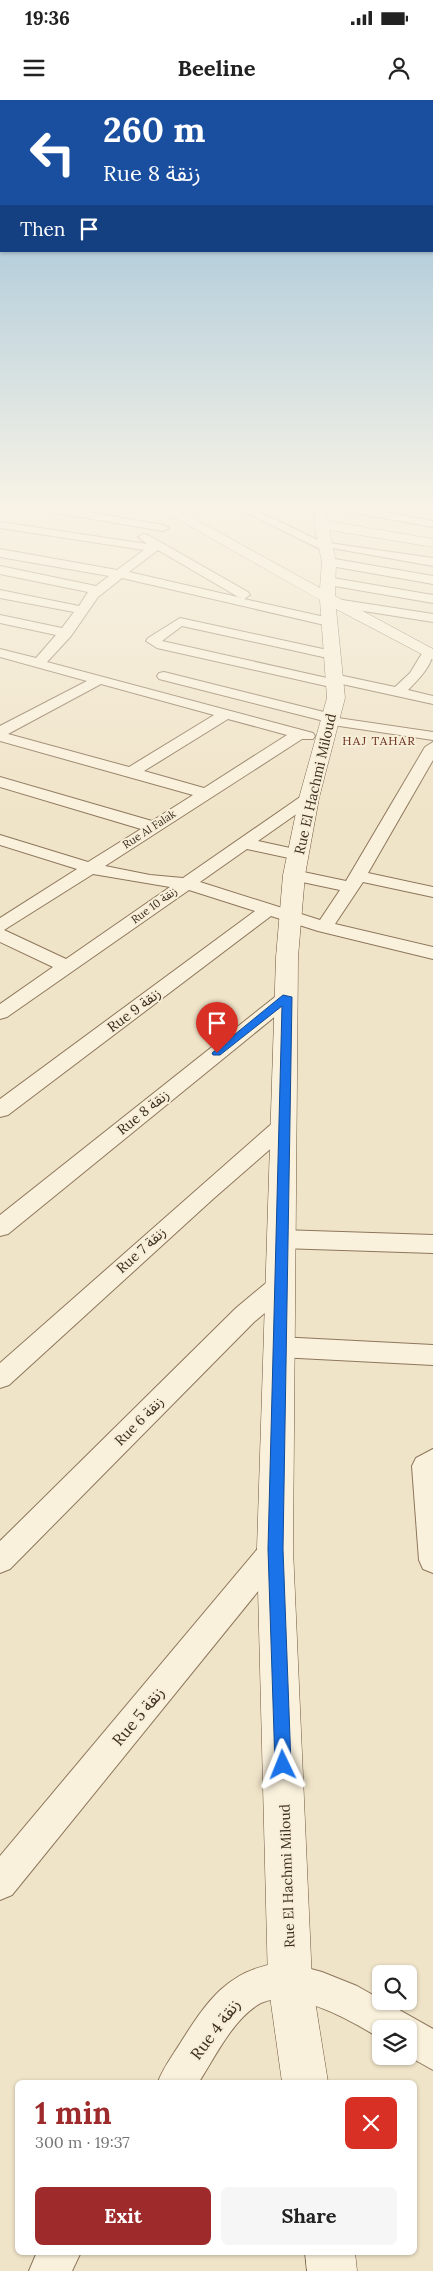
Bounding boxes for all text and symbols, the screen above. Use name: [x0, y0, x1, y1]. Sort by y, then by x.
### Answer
text: 19:36: [25, 6, 70, 30]
icon: menu: [20, 54, 48, 82]
text: Beeline: [177, 54, 256, 82]
icon: person: [385, 54, 413, 82]
text: 260 m: [103, 107, 205, 152]
icon: left: [20, 120, 85, 185]
text: Rue 8 زنقة: [103, 159, 201, 187]
icon: arrive: [75, 215, 103, 243]
text: Then: [20, 217, 65, 241]
street label: Rue El Hachmi Miloud: [290, 712, 340, 856]
district label: HAJ TAHAR: [342, 733, 416, 748]
street label: Rue Al Falak: [120, 806, 178, 851]
street label: Rue 10 زنقة: [128, 884, 180, 926]
street label: Rue 9 زنقة: [104, 984, 164, 1036]
pin: [196, 1002, 238, 1053]
icon: arrive: [203, 1009, 231, 1037]
street label: Rue 8 زنقة: [113, 1085, 173, 1139]
street label: Rue 7 زنقة: [112, 1223, 170, 1277]
street label: Rue 6 زنقة: [111, 1393, 167, 1449]
street label: Rue 5 زنقة: [108, 1682, 168, 1750]
position arrow: [256, 1738, 308, 1790]
street label: Rue El Hachmi Miloud: [275, 1804, 299, 1948]
map controls: [372, 1965, 417, 2065]
button: search: [372, 1965, 417, 2010]
street label: Rue 4 زنقة: [186, 1995, 244, 2063]
button: layers: [372, 2020, 417, 2065]
text: 1 min: [35, 2094, 112, 2132]
button: close: [345, 2097, 397, 2149]
text: 300 m · 19:37: [35, 2132, 130, 2152]
button: Exit: [35, 2187, 211, 2245]
button: Share: [221, 2187, 397, 2245]

